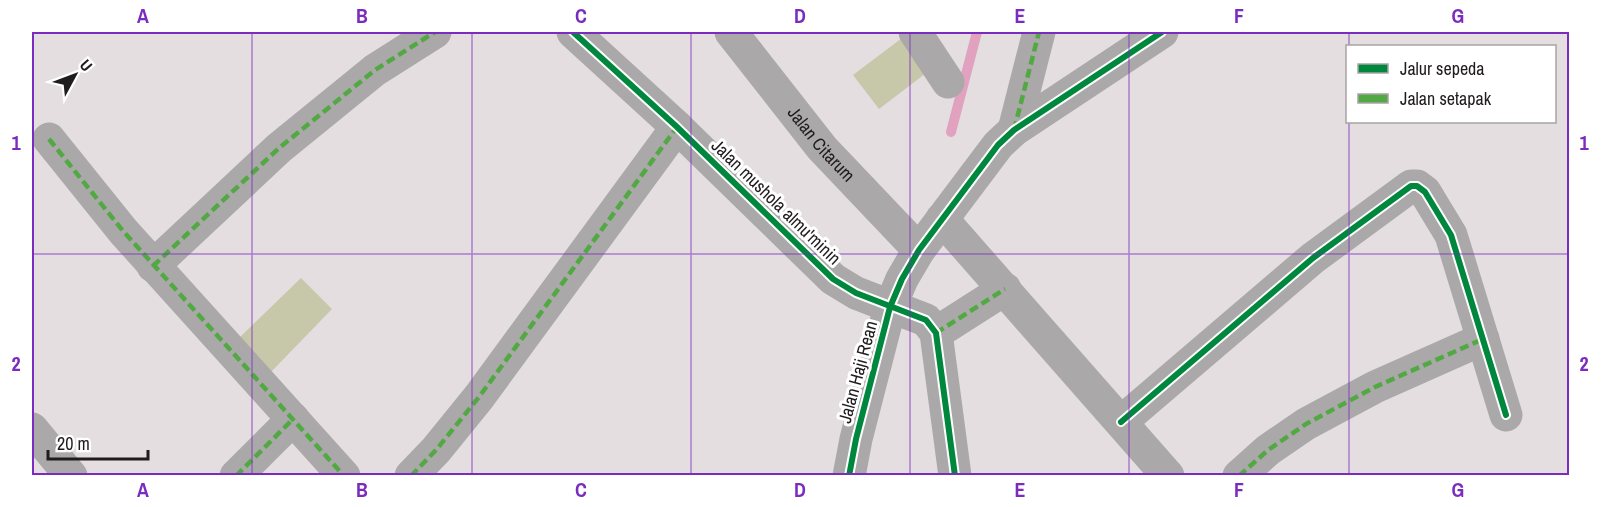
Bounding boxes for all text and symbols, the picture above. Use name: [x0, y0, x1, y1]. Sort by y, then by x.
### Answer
text: A: [137, 2, 149, 29]
text: B: [356, 2, 368, 29]
text: C: [575, 2, 587, 29]
text: D: [794, 2, 806, 29]
text: E: [1015, 2, 1026, 29]
text: F: [1234, 2, 1244, 29]
text: G: [1452, 2, 1464, 29]
north arrow: [45, 45, 105, 105]
legend: [1346, 45, 1556, 123]
text: U: [75, 54, 98, 76]
text: Jalur sepeda: [1400, 56, 1485, 81]
text: Jalan setapak: [1400, 86, 1492, 111]
street label: Jalan Citarum: [782, 101, 861, 187]
text: 1: [11, 129, 21, 156]
text: 1: [1579, 129, 1589, 156]
street label: Jalan mushola almu'minin: [706, 133, 847, 270]
street label: Jalan Haji Rean: [832, 318, 883, 426]
text: 2: [11, 350, 21, 377]
text: 2: [1579, 350, 1589, 377]
scale bar: [48, 423, 148, 461]
text: 20 m: [57, 431, 90, 456]
text: A: [137, 476, 149, 503]
text: B: [356, 476, 368, 503]
text: C: [575, 476, 587, 503]
text: D: [794, 476, 806, 503]
text: E: [1015, 476, 1026, 503]
text: F: [1234, 476, 1244, 503]
text: G: [1452, 476, 1464, 503]

